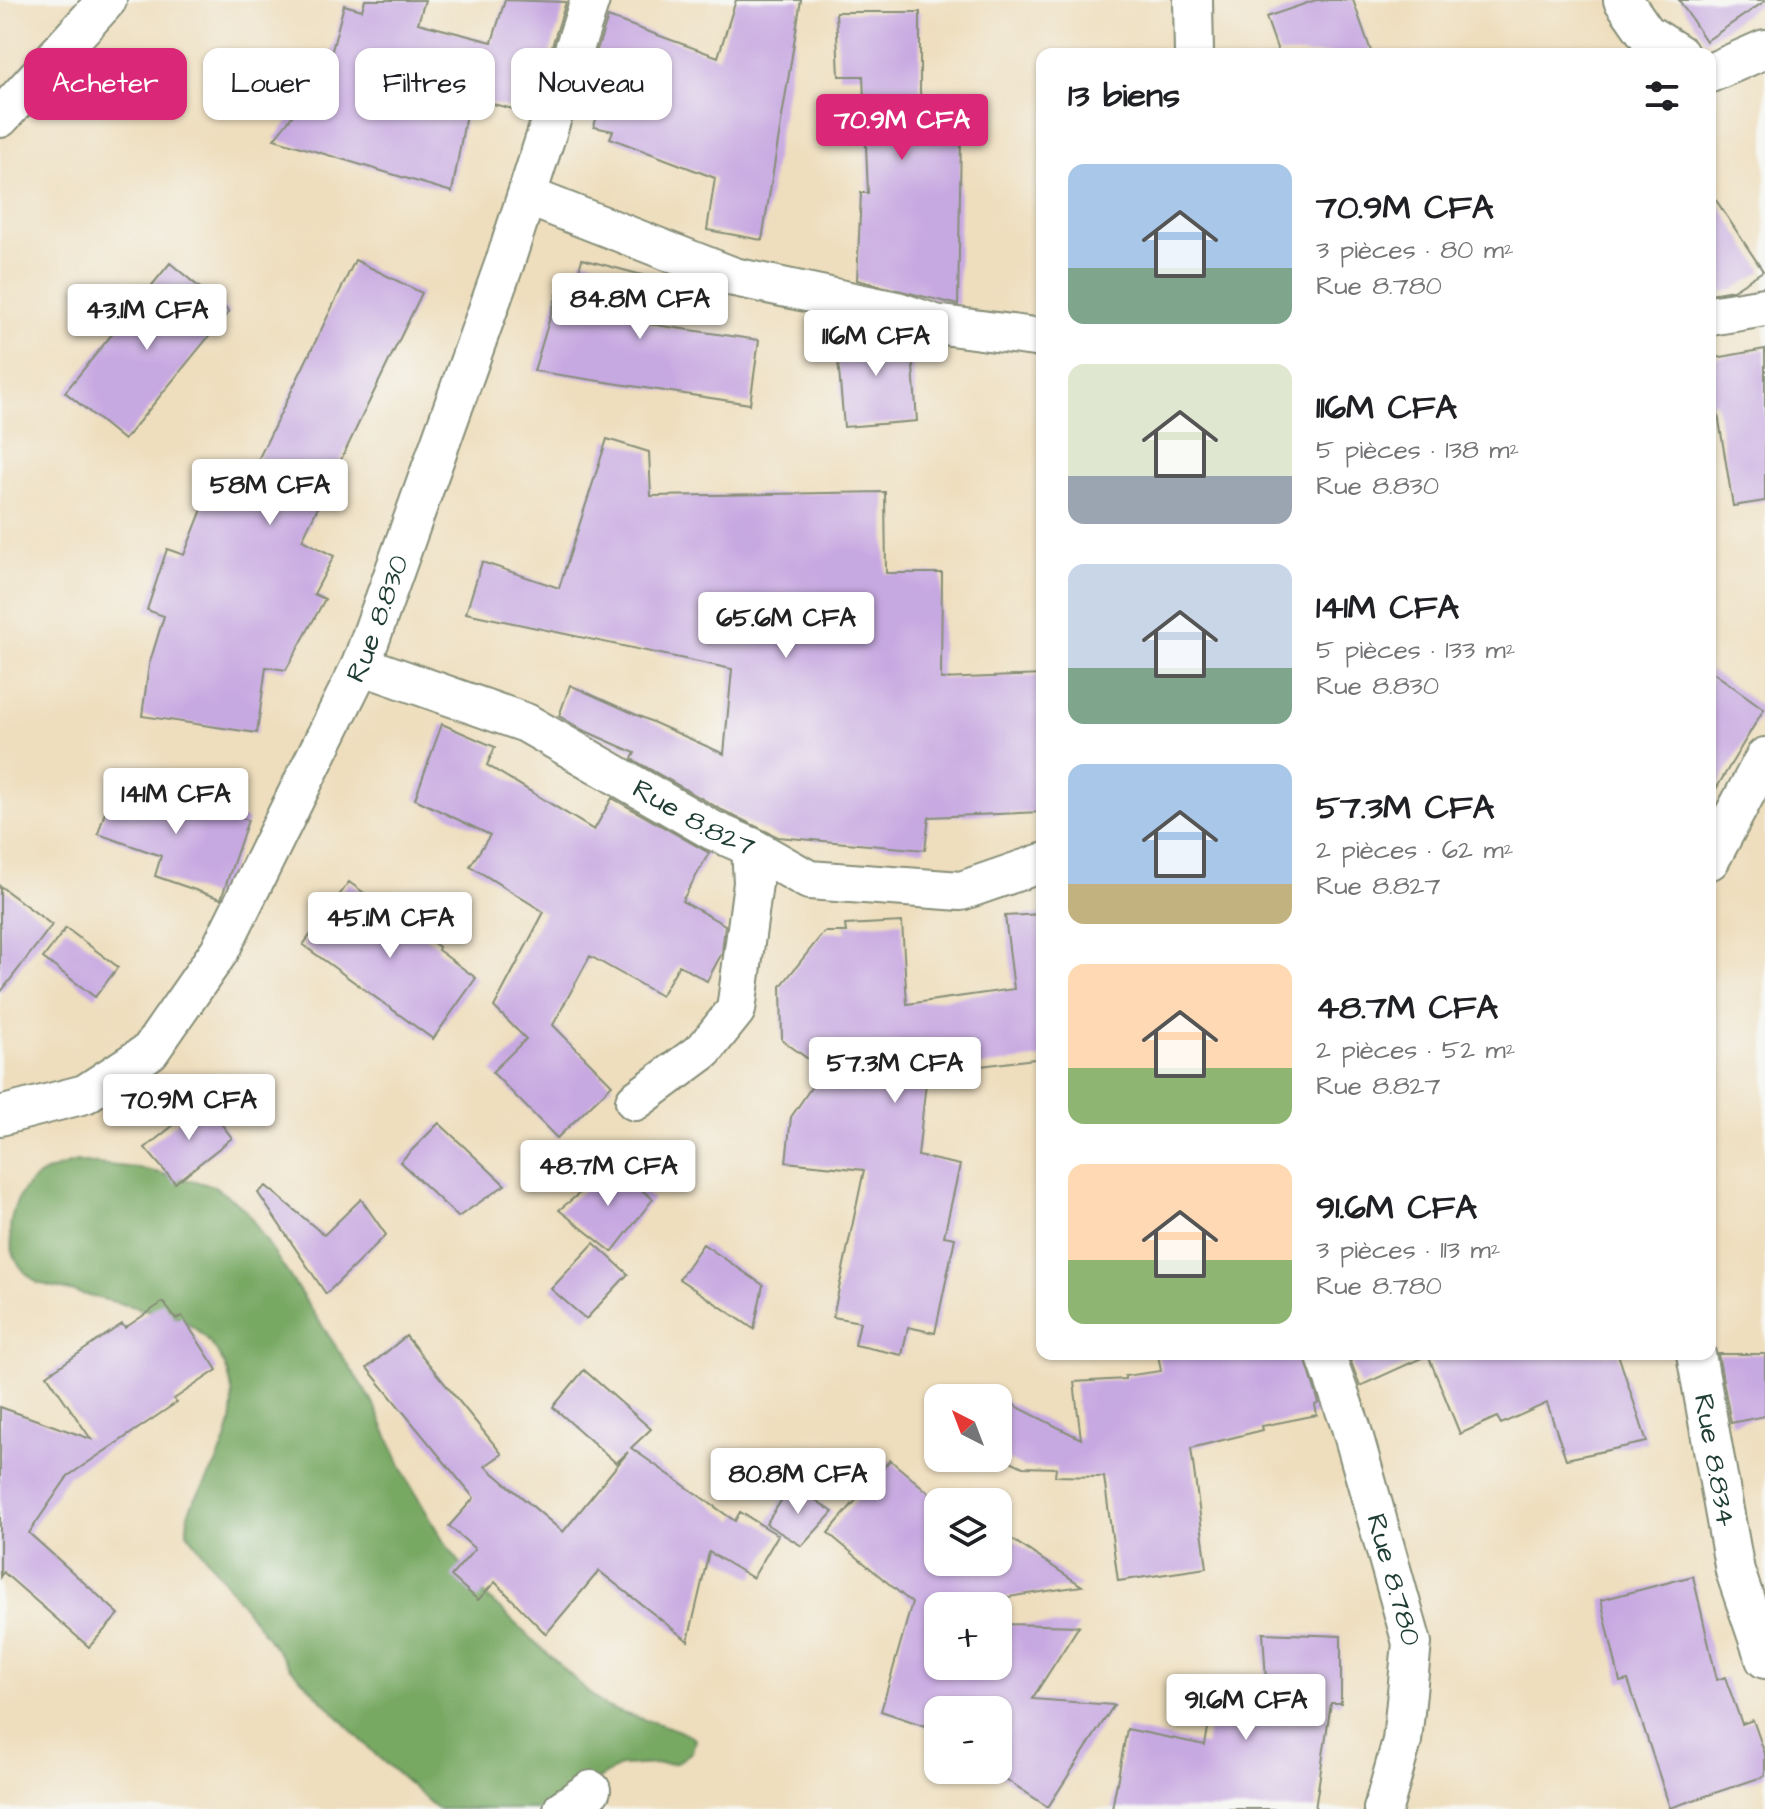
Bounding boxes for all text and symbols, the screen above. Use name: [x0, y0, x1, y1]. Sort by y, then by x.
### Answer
chip: Acheter: [24, 48, 187, 120]
chip: Louer: [203, 48, 339, 120]
chip: Filtres: [355, 48, 495, 120]
chip: Nouveau: [511, 48, 672, 120]
text: 13 biens: [1068, 72, 1180, 120]
icon: filters: [1640, 74, 1684, 118]
pin: 70.9M CFA: [810, 94, 994, 162]
text: 70.9M CFA: [834, 102, 970, 138]
text: 70.9M CFA: [1316, 184, 1494, 232]
icon: home: [1132, 196, 1228, 292]
text: 3 pièces · 80 m²: [1316, 232, 1514, 268]
text: Rue 8.780: [1316, 268, 1442, 304]
pin: 84.8M CFA: [548, 273, 732, 341]
text: 84.8M CFA: [570, 281, 710, 317]
pin: 43.1M CFA: [55, 284, 239, 352]
text: 43.1M CFA: [86, 292, 208, 328]
pin: 116M CFA: [793, 310, 959, 378]
text: 116M CFA: [822, 318, 930, 354]
text: 116M CFA: [1316, 384, 1457, 432]
icon: home: [1132, 396, 1228, 492]
text: 5 pièces · 138 m²: [1316, 432, 1519, 468]
pin: 58M CFA: [196, 459, 344, 527]
text: 58M CFA: [210, 467, 330, 503]
text: Rue 8.830: [1316, 468, 1439, 504]
street label: Rue 8.830: [336, 549, 418, 689]
text: 141M CFA: [1316, 584, 1459, 632]
pin: 65.6M CFA: [694, 592, 878, 660]
icon: home: [1132, 596, 1228, 692]
text: 65.6M CFA: [716, 600, 856, 636]
text: 5 pièces · 133 m²: [1316, 632, 1516, 668]
text: Rue 8.830: [1316, 668, 1439, 704]
pin: 141M CFA: [93, 768, 259, 836]
street label: Rue 8.827: [626, 769, 762, 866]
text: 141M CFA: [121, 776, 231, 812]
text: 57.3M CFA: [1316, 784, 1494, 832]
icon: home: [1132, 796, 1228, 892]
text: 2 pièces · 62 m²: [1316, 832, 1513, 868]
text: Rue 8.827: [1316, 868, 1440, 904]
pin: 45.1M CFA: [298, 892, 482, 960]
text: 45.1M CFA: [326, 900, 454, 936]
text: 48.7M CFA: [1316, 984, 1498, 1032]
icon: home: [1132, 996, 1228, 1092]
text: 2 pièces · 52 m²: [1316, 1032, 1516, 1068]
pin: 57.3M CFA: [803, 1037, 987, 1105]
text: 57.3M CFA: [827, 1045, 963, 1081]
text: Rue 8.827: [1316, 1068, 1440, 1104]
pin: 70.9M CFA: [97, 1074, 281, 1142]
text: 70.9M CFA: [121, 1082, 257, 1118]
pin: 48.7M CFA: [516, 1140, 700, 1208]
text: 48.7M CFA: [538, 1148, 678, 1184]
text: 91.6M CFA: [1316, 1184, 1477, 1232]
icon: home: [1132, 1196, 1228, 1292]
text: 3 pièces · 113 m²: [1316, 1232, 1500, 1268]
text: Rue 8.780: [1316, 1268, 1442, 1304]
north arrow: [924, 1384, 1012, 1472]
map controls: [924, 1384, 1012, 1784]
street label: Rue 8.834: [1684, 1391, 1746, 1530]
pin: 80.8M CFA: [706, 1448, 890, 1516]
text: 80.8M CFA: [729, 1456, 867, 1492]
button: layers: [924, 1488, 1012, 1576]
street label: Rue 8.780: [1357, 1509, 1431, 1650]
button: +: [924, 1592, 1012, 1680]
pin: 91.6M CFA: [1154, 1674, 1338, 1742]
text: 91.6M CFA: [1184, 1682, 1308, 1718]
button: −: [924, 1696, 1012, 1784]

